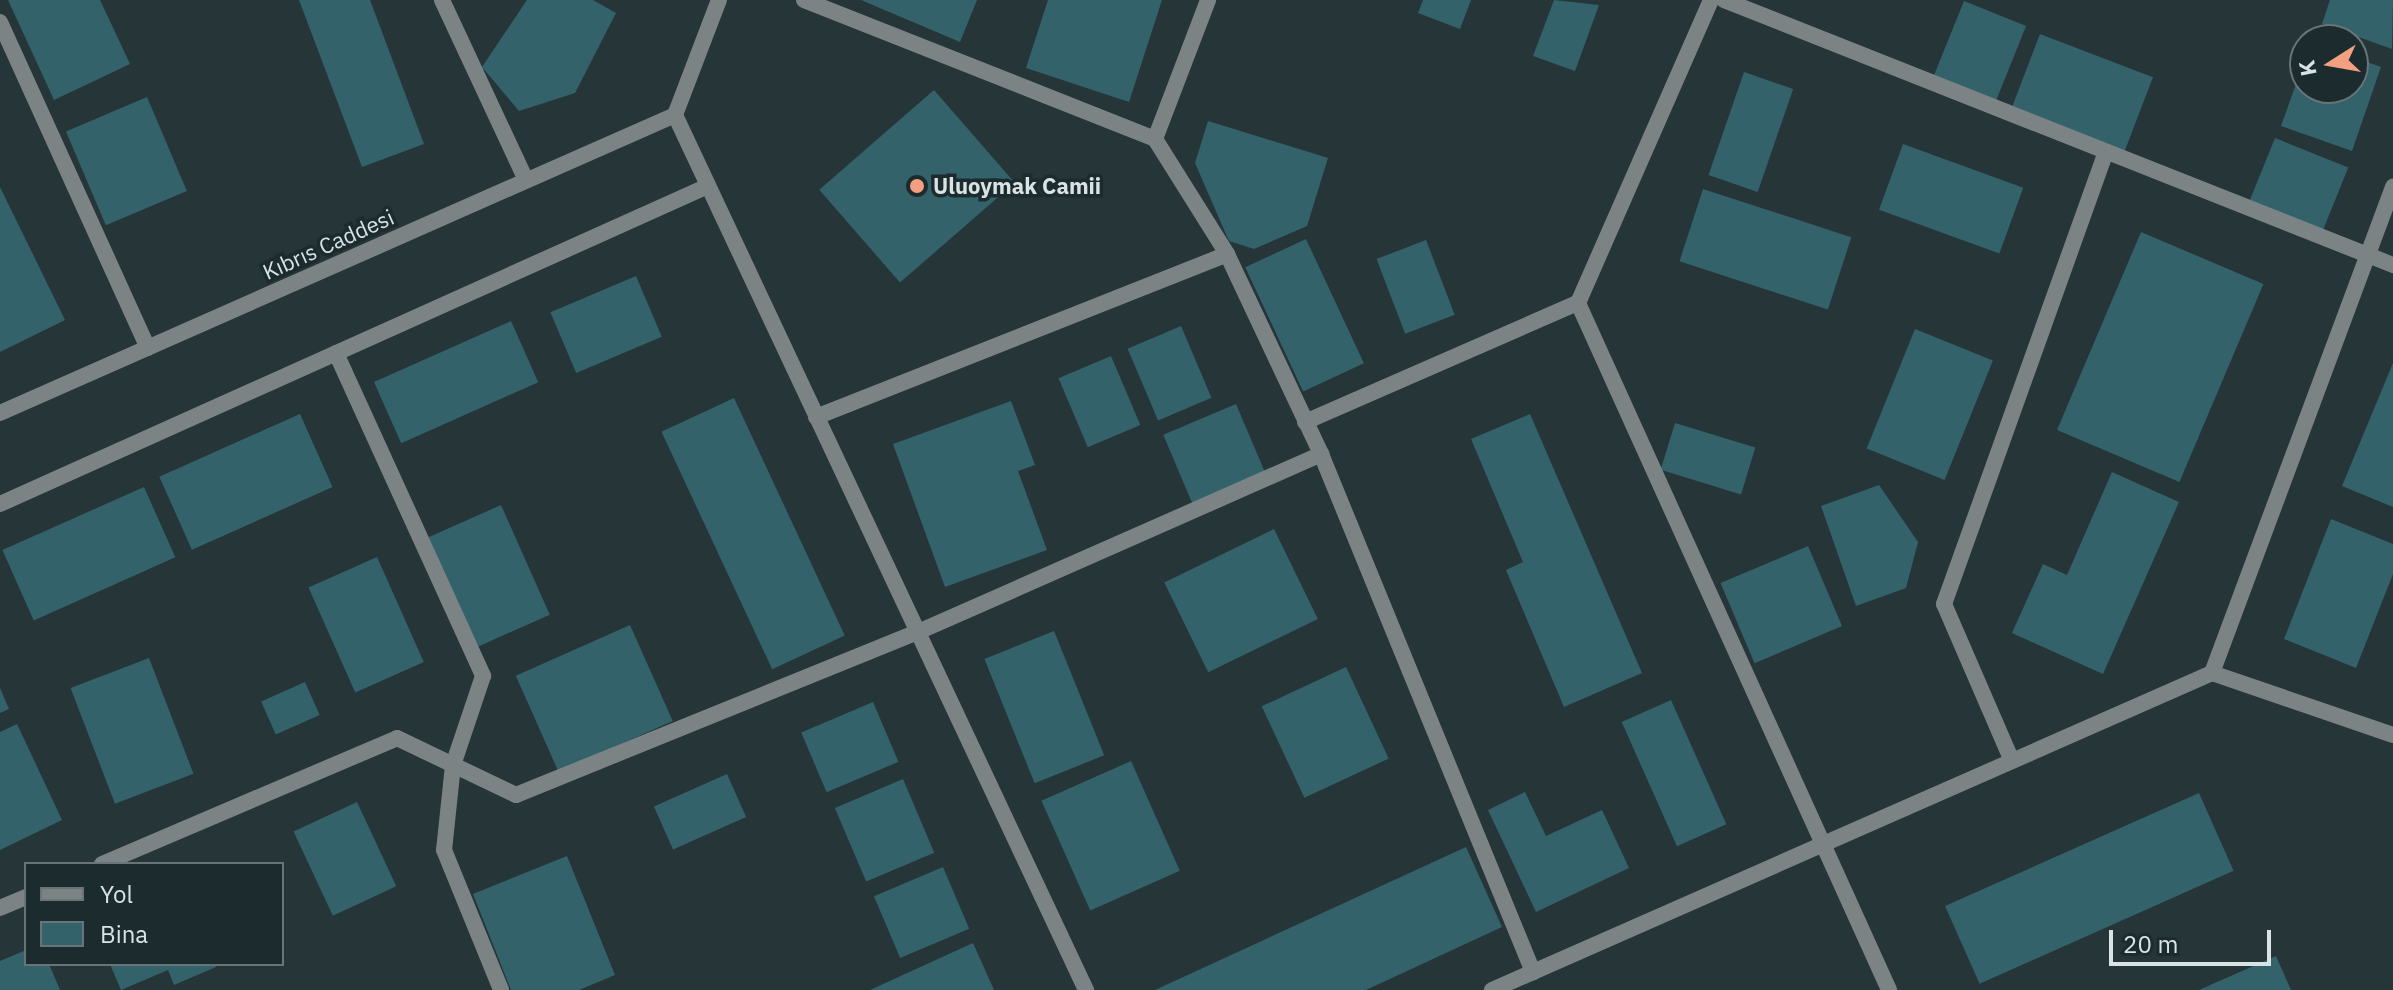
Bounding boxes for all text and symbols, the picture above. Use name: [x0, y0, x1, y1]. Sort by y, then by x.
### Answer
north arrow: [2289, 24, 2369, 104]
text: K: [2291, 58, 2323, 79]
place label: Uluoymak Camii: [933, 173, 1101, 199]
marker: Uluoymak Camii: [908, 177, 926, 195]
street label: Kıbrıs Caddesi: [258, 203, 398, 285]
legend: [24, 862, 284, 966]
text: Yol: [100, 878, 133, 910]
scale bar: [2113, 914, 2275, 964]
text: Bina: [100, 918, 148, 950]
text: 20 m: [2123, 928, 2178, 960]

